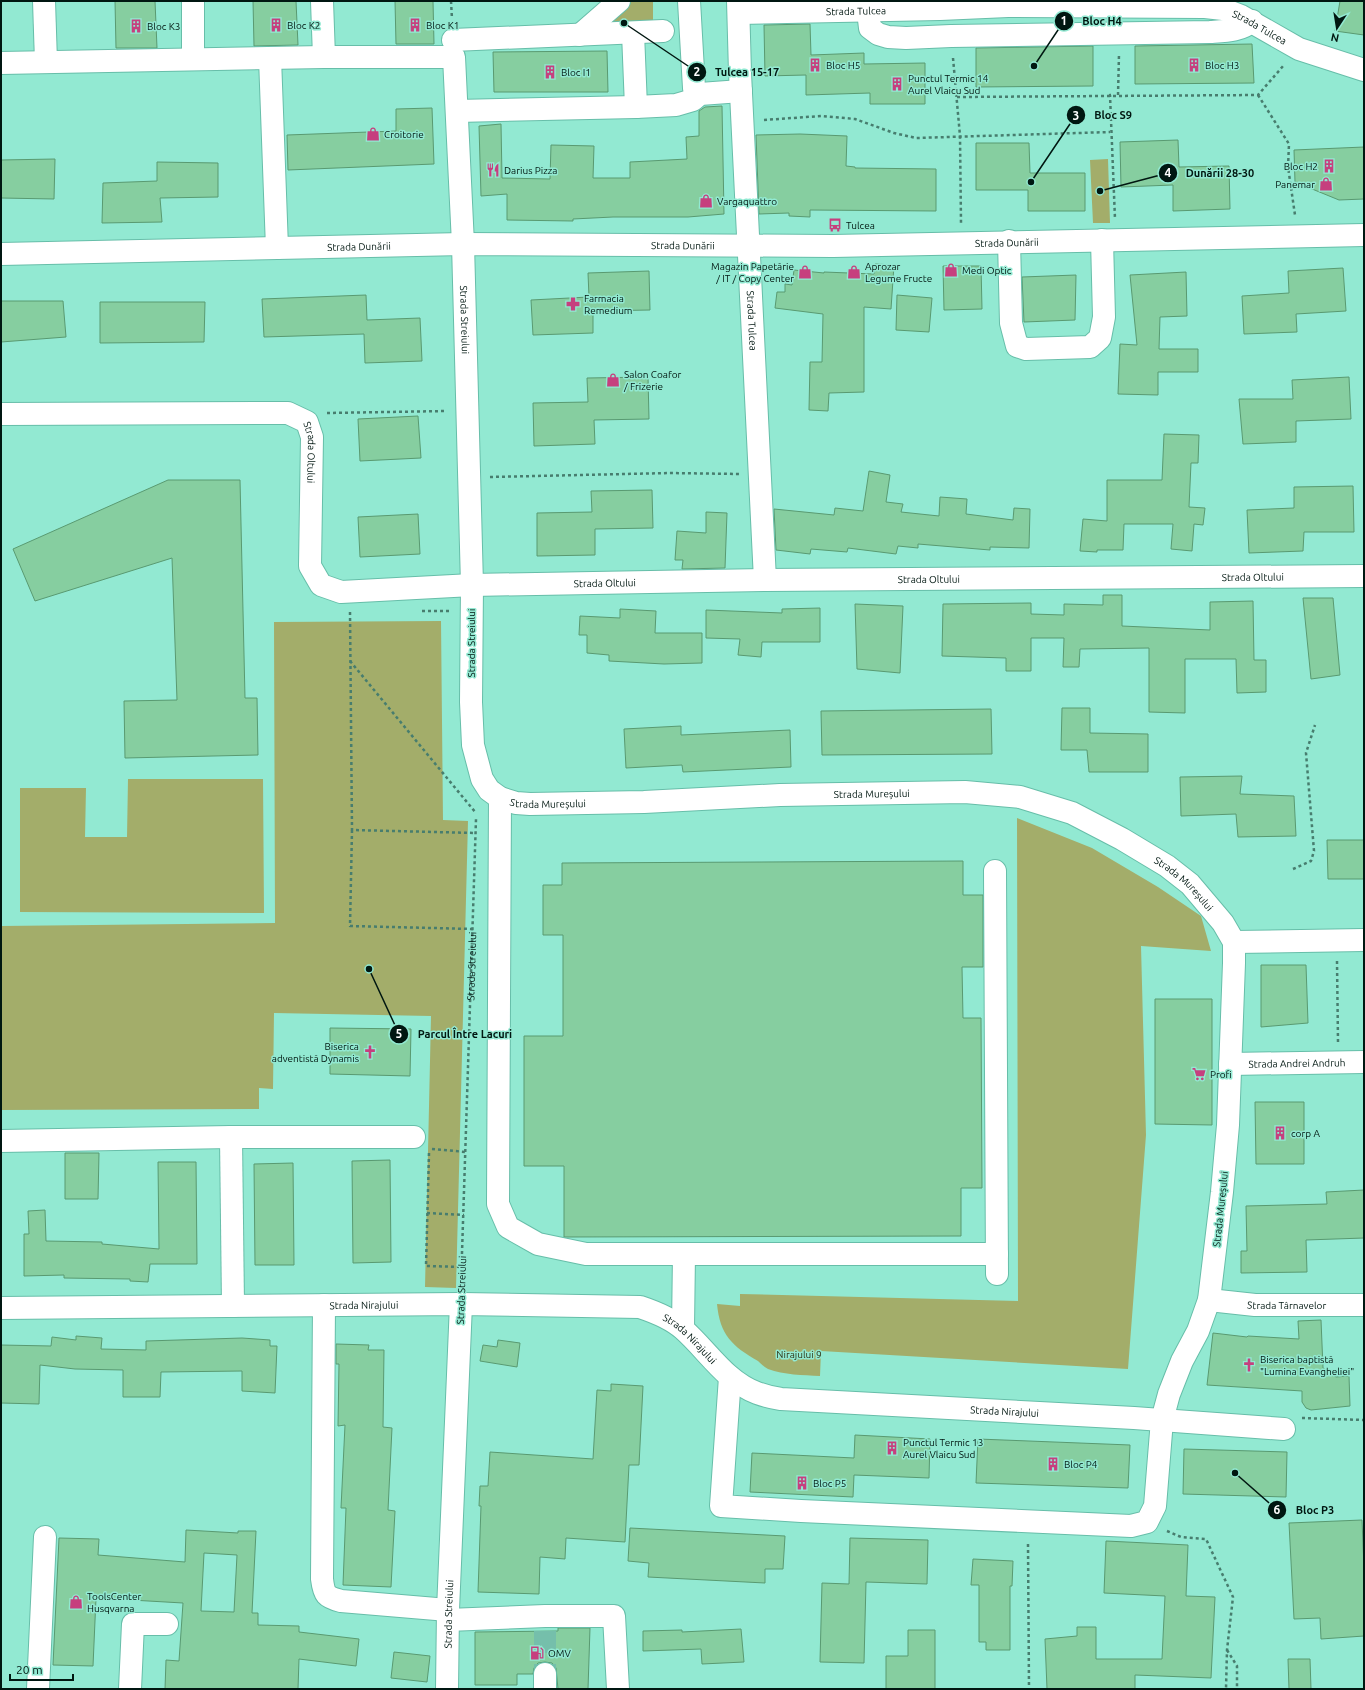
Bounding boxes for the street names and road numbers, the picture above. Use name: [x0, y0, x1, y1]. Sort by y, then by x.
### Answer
street label: Strada Tulcea: [826, 5, 886, 17]
street label: Strada Tulcea: [1231, 8, 1288, 47]
street label: Strada Dunării: [975, 237, 1039, 249]
street label: Strada Dunării: [651, 240, 715, 251]
street label: Strada Dunării: [327, 241, 391, 253]
street label: Strada Streiului: [458, 285, 471, 354]
street label: Strada Tulcea: [745, 290, 759, 351]
street label: Strada Oltului: [301, 420, 317, 483]
street label: Strada Oltului: [1222, 572, 1284, 583]
street label: Strada Oltului: [898, 574, 960, 585]
street label: Strada Oltului: [574, 577, 636, 589]
street label: Strada Streiului: [466, 609, 477, 677]
street label: Strada Mureșului: [834, 788, 910, 800]
street label: Strada Mureșului: [508, 796, 586, 810]
street label: Strada Mureșului: [1152, 855, 1215, 913]
street label: Strada Streiului: [465, 932, 478, 1001]
street label: Strada Andrei Andruh: [1249, 1057, 1345, 1070]
street label: Strada Mureșului: [1211, 1171, 1230, 1247]
street label: Strada Streiului: [455, 1255, 468, 1325]
street label: Strada Târnavelor: [1247, 1299, 1326, 1311]
street label: Strada Nirajului: [330, 1300, 398, 1311]
street label: Strada Nirajului: [661, 1312, 718, 1366]
street label: Strada Nirajului: [970, 1404, 1039, 1419]
street label: Strada Streiului: [443, 1579, 455, 1649]

